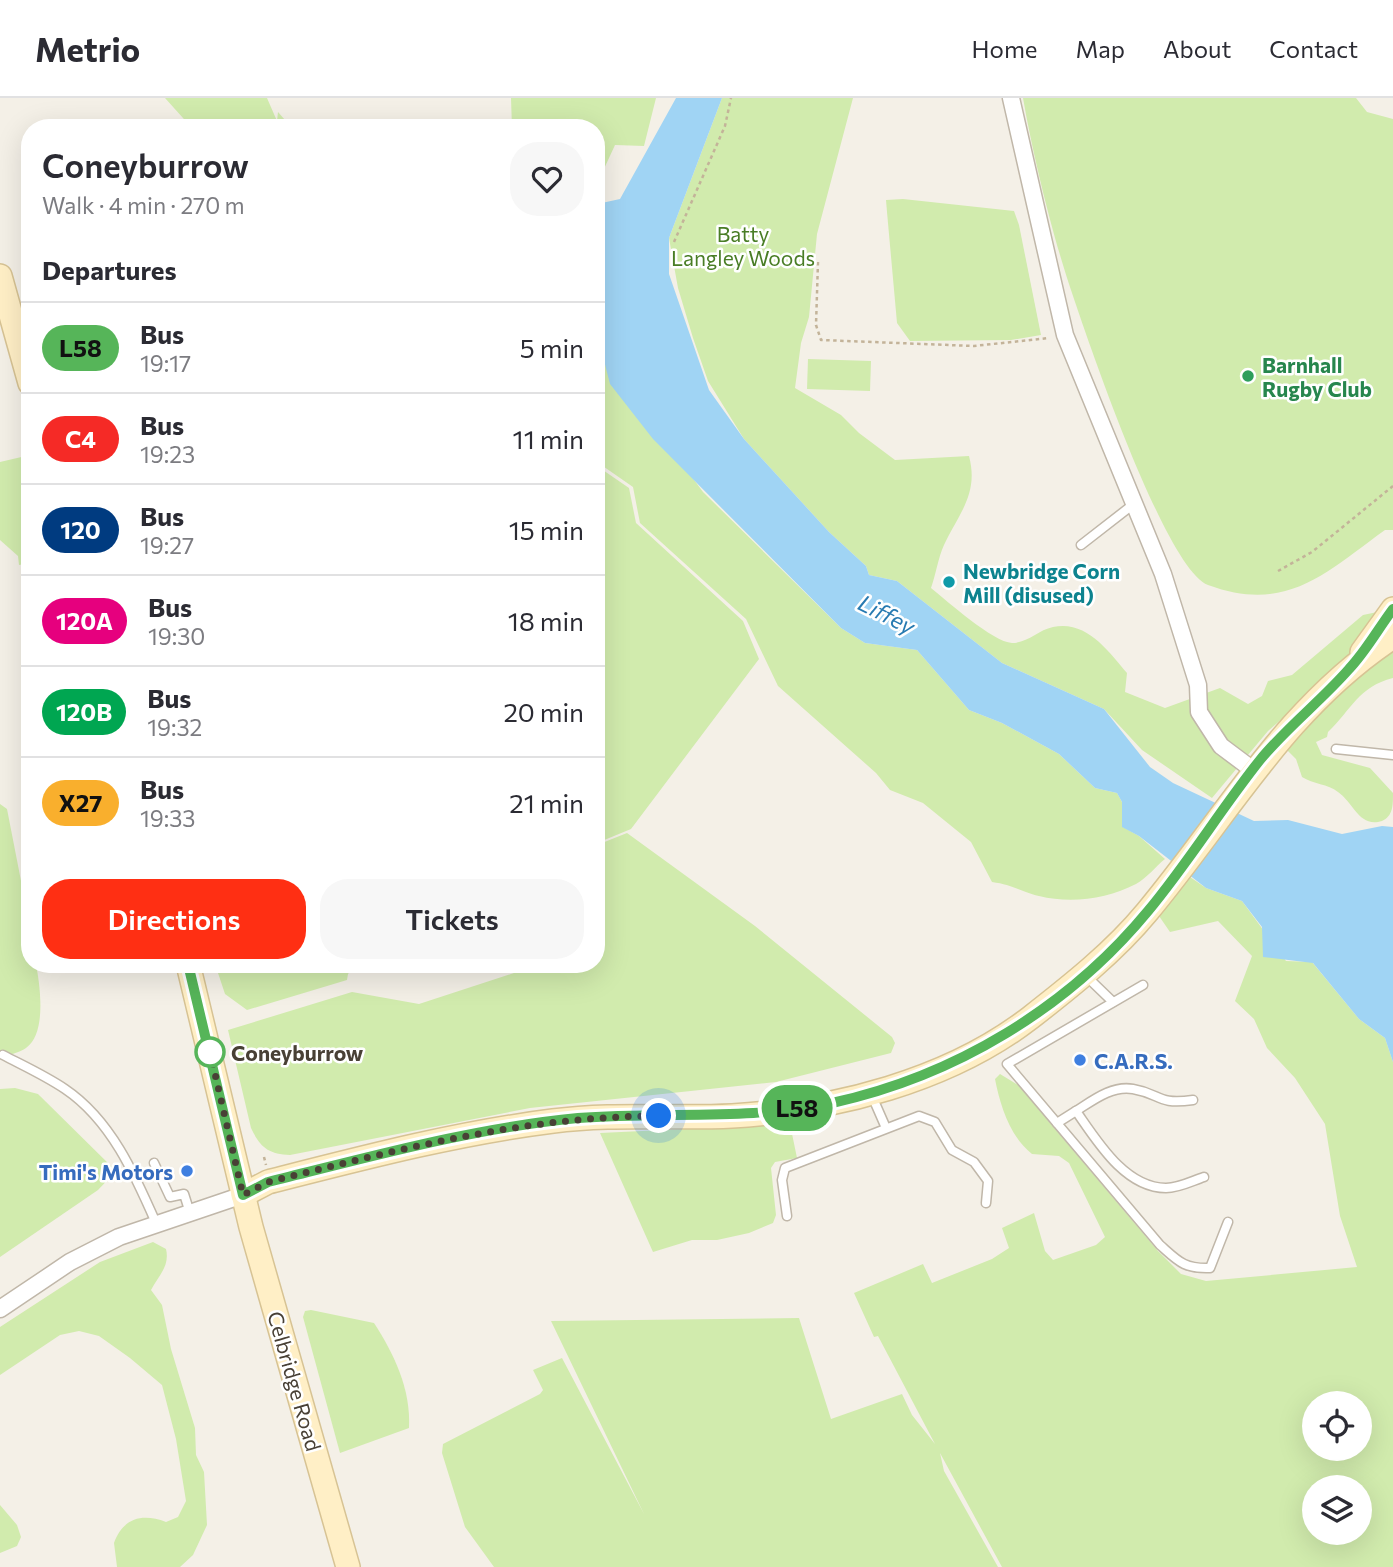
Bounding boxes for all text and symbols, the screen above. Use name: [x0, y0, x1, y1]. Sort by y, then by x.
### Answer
text: Metrio: [35, 28, 140, 69]
text: Home: [972, 34, 1038, 63]
text: Map: [1076, 34, 1125, 63]
text: About: [1163, 34, 1231, 63]
text: Contact: [1269, 34, 1358, 63]
button: heart: [510, 142, 584, 216]
text: Coneyburrow: [42, 144, 249, 185]
text: Walk · 4 min · 270 m: [42, 191, 245, 219]
park label: Batty Langley Woods: [671, 221, 815, 270]
text: Departures: [42, 254, 177, 285]
text: Bus: [140, 318, 184, 349]
text: 5 min: [520, 332, 584, 363]
text: L58: [59, 333, 102, 362]
text: 19:17: [140, 349, 191, 377]
place label: Barnhall Rugby Club: [1262, 352, 1372, 401]
marker: Barnhall Rugby Club: [1240, 368, 1256, 384]
text: Bus: [140, 409, 184, 440]
text: 11 min: [513, 423, 584, 454]
text: C4: [65, 424, 96, 453]
text: 19:23: [140, 440, 195, 468]
text: Bus: [140, 500, 184, 531]
text: 15 min: [509, 514, 584, 545]
text: 120: [60, 515, 101, 544]
text: 19:27: [140, 531, 194, 559]
place label: Newbridge Corn Mill (disused): [963, 558, 1120, 607]
marker: Newbridge Corn Mill (disused): [941, 574, 957, 590]
water label: Liffey: [854, 588, 921, 641]
text: Bus: [148, 591, 192, 622]
text: 18 min: [508, 605, 584, 636]
text: 120A: [56, 606, 113, 635]
text: 19:30: [148, 622, 205, 650]
text: Bus: [147, 682, 191, 713]
text: 20 min: [503, 696, 584, 727]
text: 120B: [56, 697, 112, 726]
text: 19:32: [147, 713, 202, 741]
text: Bus: [140, 773, 184, 804]
text: 21 min: [509, 787, 584, 818]
text: X27: [59, 788, 102, 817]
text: 19:33: [140, 804, 195, 832]
button: Directions: [42, 879, 306, 959]
button: Tickets: [320, 879, 584, 959]
marker: Coneyburrow: [195, 1037, 225, 1067]
place label: Coneyburrow: [231, 1040, 364, 1065]
place label: C.A.R.S.: [1094, 1048, 1173, 1073]
marker: C.A.R.S.: [1072, 1052, 1088, 1068]
line badge: L58: [757, 1085, 837, 1131]
text: L58: [776, 1093, 818, 1122]
your location: [641, 1098, 676, 1133]
place label: Timi's Motors: [39, 1159, 173, 1184]
marker: Timi's Motors: [179, 1163, 195, 1179]
street label: Celbridge Road: [263, 1308, 327, 1454]
map controls: [1302, 1391, 1372, 1545]
button: locate: [1302, 1391, 1372, 1461]
button: layers: [1302, 1475, 1372, 1545]

